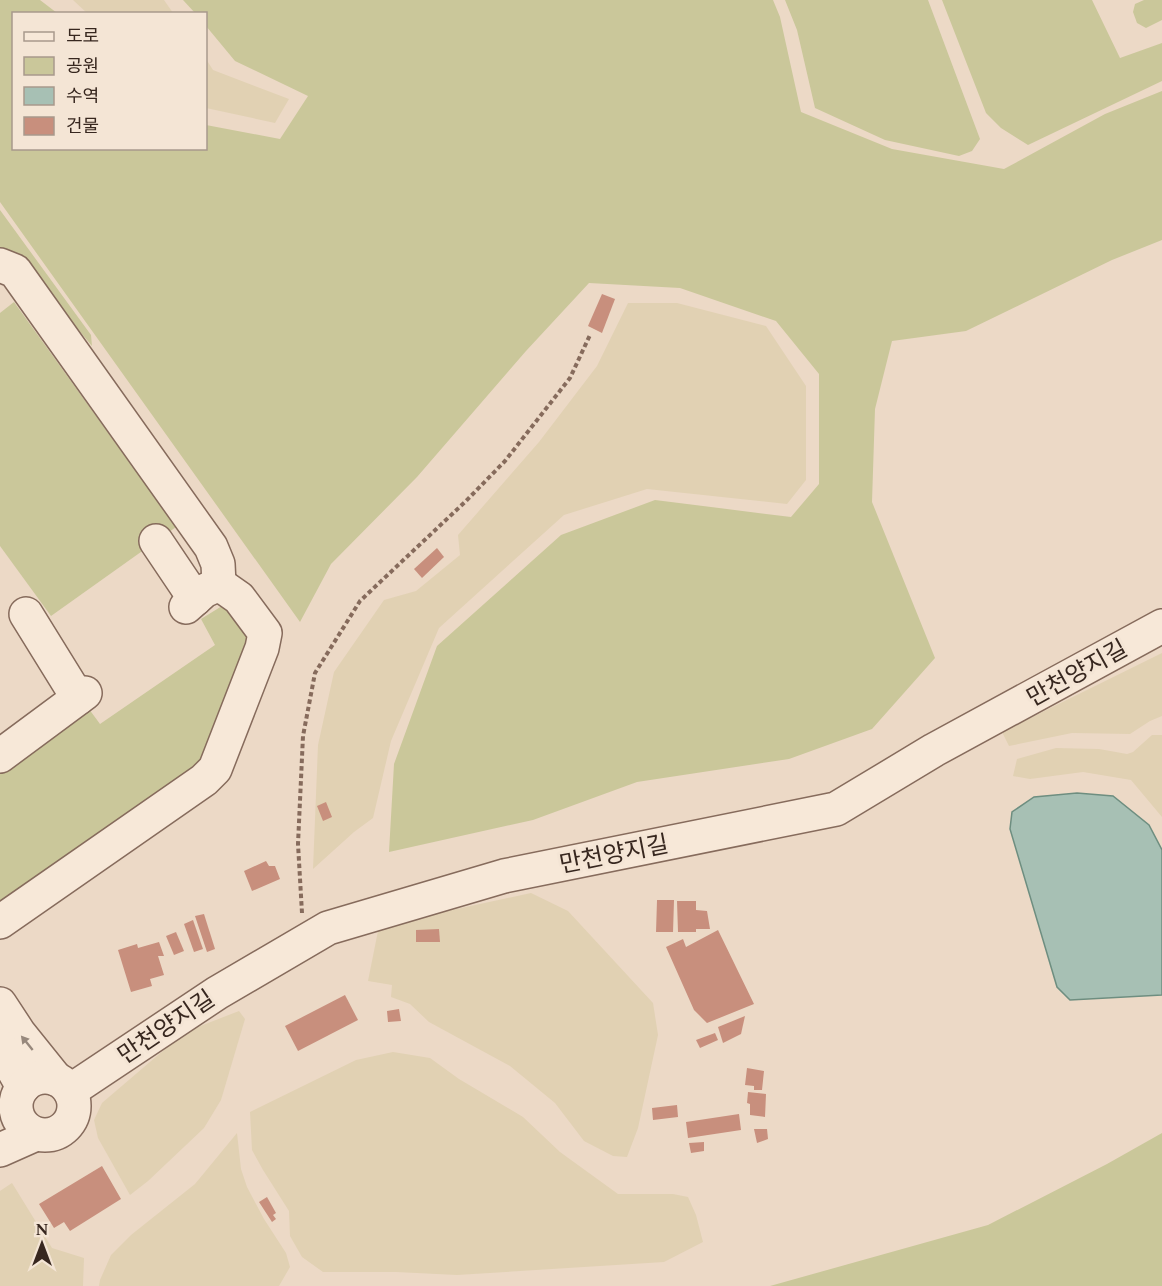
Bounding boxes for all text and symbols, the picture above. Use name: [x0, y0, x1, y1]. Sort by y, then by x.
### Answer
legend: [12, 12, 207, 150]
text: 도로: [66, 23, 99, 50]
text: 공원: [66, 53, 99, 80]
text: 수역: [66, 83, 99, 110]
text: 건물: [66, 113, 99, 140]
street label: 만천양지길: [1020, 631, 1134, 716]
street label: 만천양지길: [557, 827, 672, 883]
street label: 만천양지길: [111, 982, 222, 1074]
one-way arrow: [21, 1035, 33, 1050]
north arrow: [12, 1214, 72, 1274]
text: N: [35, 1218, 49, 1242]

